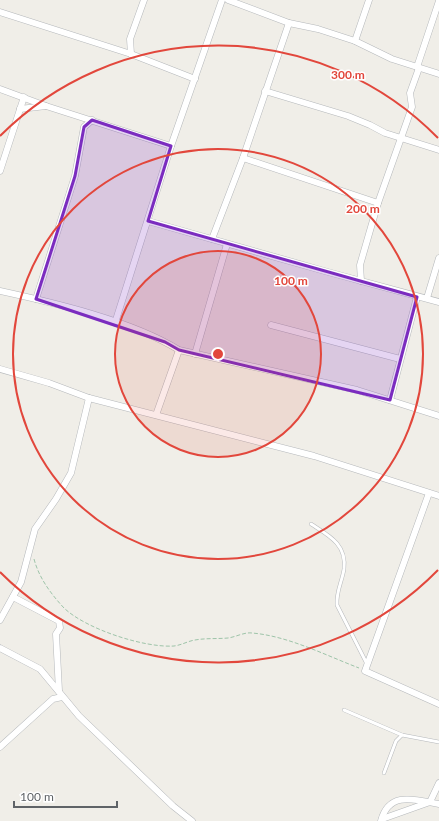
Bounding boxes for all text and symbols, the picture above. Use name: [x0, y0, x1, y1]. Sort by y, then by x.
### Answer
text: 300 m: [331, 67, 365, 82]
text: 200 m: [346, 201, 380, 216]
text: 100 m: [274, 273, 308, 288]
centre of rings: [211, 347, 225, 361]
scale bar: [14, 783, 117, 809]
text: 100 m: [20, 789, 54, 804]

